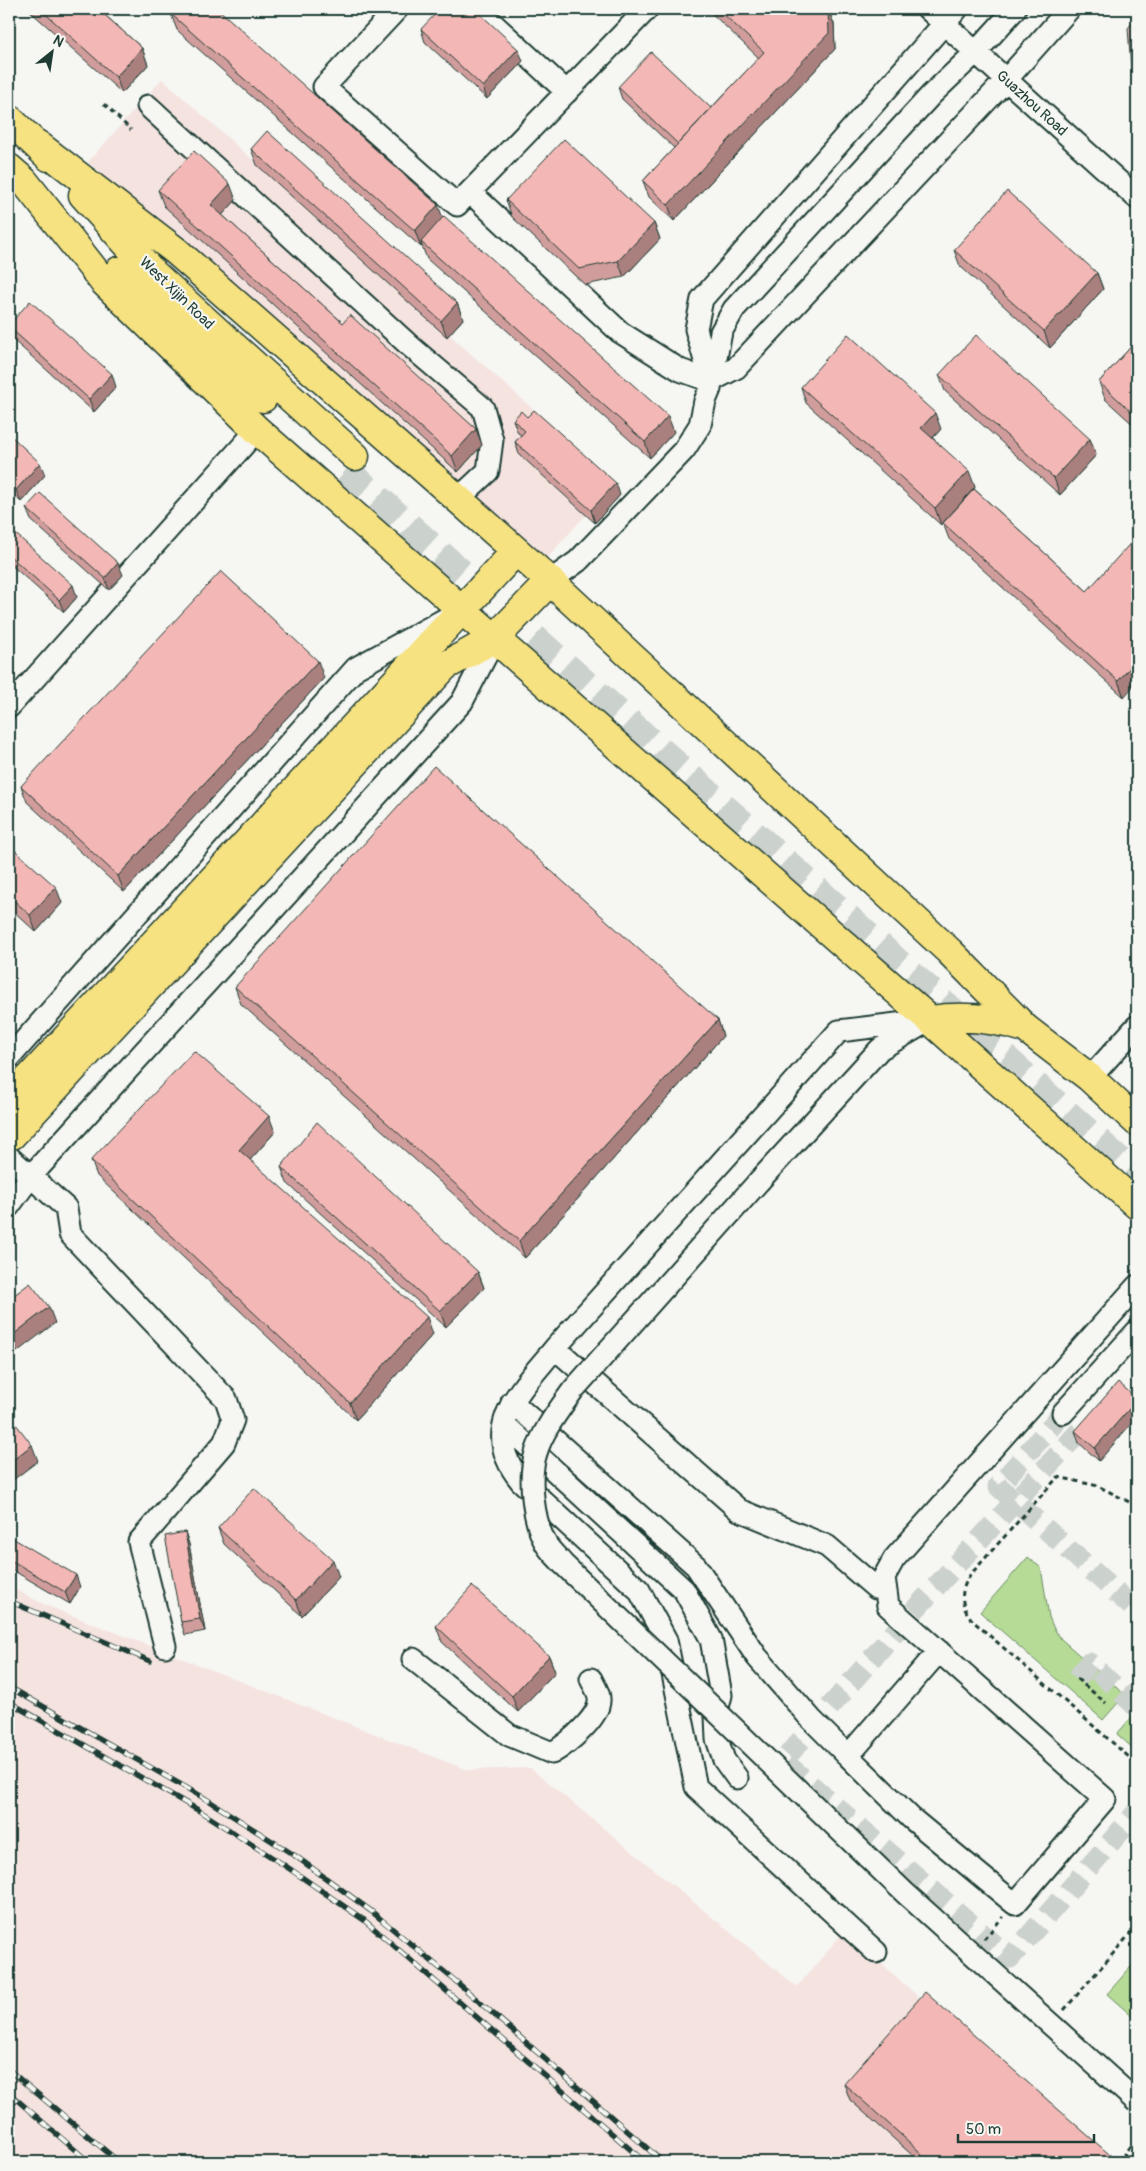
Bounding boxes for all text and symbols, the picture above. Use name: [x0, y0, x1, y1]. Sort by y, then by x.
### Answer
north arrow: [28, 28, 78, 78]
text: N: [50, 31, 67, 51]
street label: Guazhou Road: [992, 66, 1071, 140]
street label: West Xijin Road: [135, 253, 218, 334]
scale bar: [958, 2111, 1095, 2143]
text: 50 m: [966, 2120, 1001, 2139]

